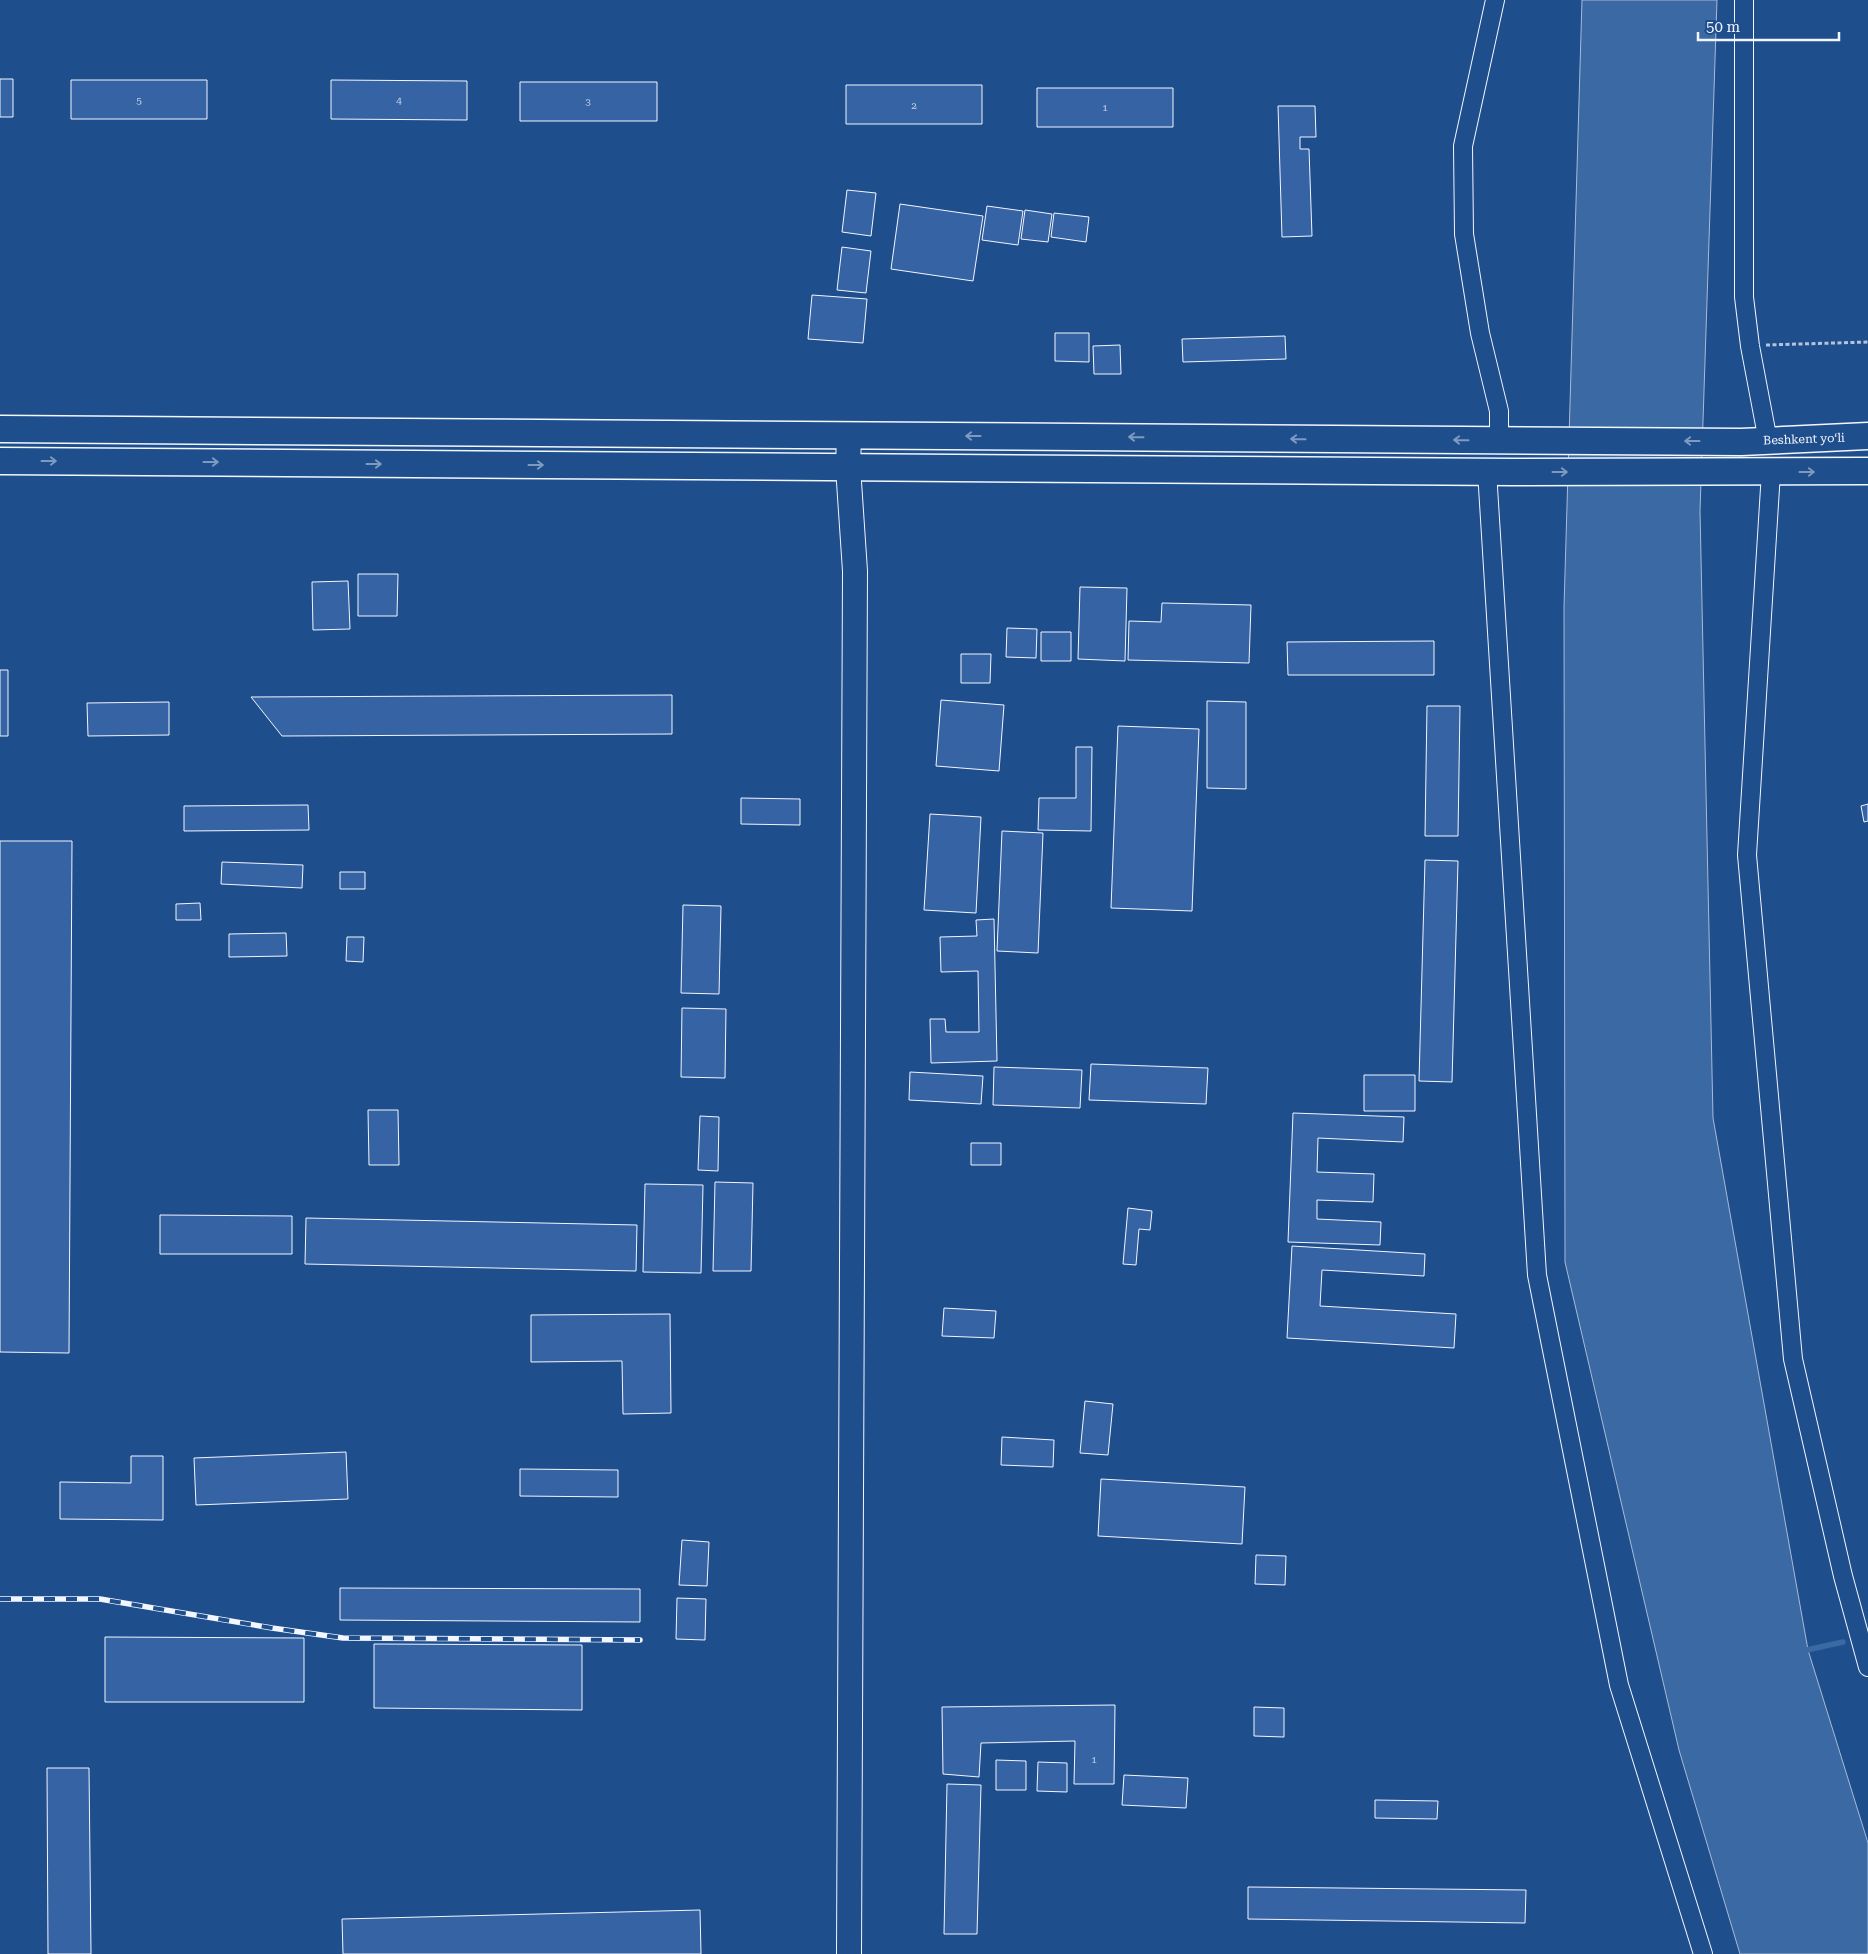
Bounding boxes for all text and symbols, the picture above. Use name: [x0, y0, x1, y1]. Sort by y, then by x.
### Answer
scale bar: [1698, 10, 1839, 42]
text: 50 m: [1706, 18, 1741, 36]
house number: 5: [136, 95, 142, 106]
house number: 4: [396, 95, 402, 106]
house number: 3: [585, 96, 591, 107]
house number: 2: [911, 100, 917, 111]
house number: 1: [1102, 102, 1108, 113]
one-way arrow: [966, 431, 982, 441]
street label: Beshkent yoʻli: [1763, 431, 1845, 447]
one-way arrow: [1128, 432, 1144, 442]
one-way arrow: [1291, 434, 1307, 444]
one-way arrow: [1453, 435, 1470, 445]
one-way arrow: [1684, 436, 1700, 446]
one-way arrow: [40, 456, 56, 466]
one-way arrow: [202, 457, 219, 467]
one-way arrow: [365, 459, 381, 468]
one-way arrow: [528, 460, 544, 470]
one-way arrow: [1552, 467, 1568, 477]
one-way arrow: [1798, 467, 1815, 477]
house number: 1: [1091, 1754, 1097, 1765]

